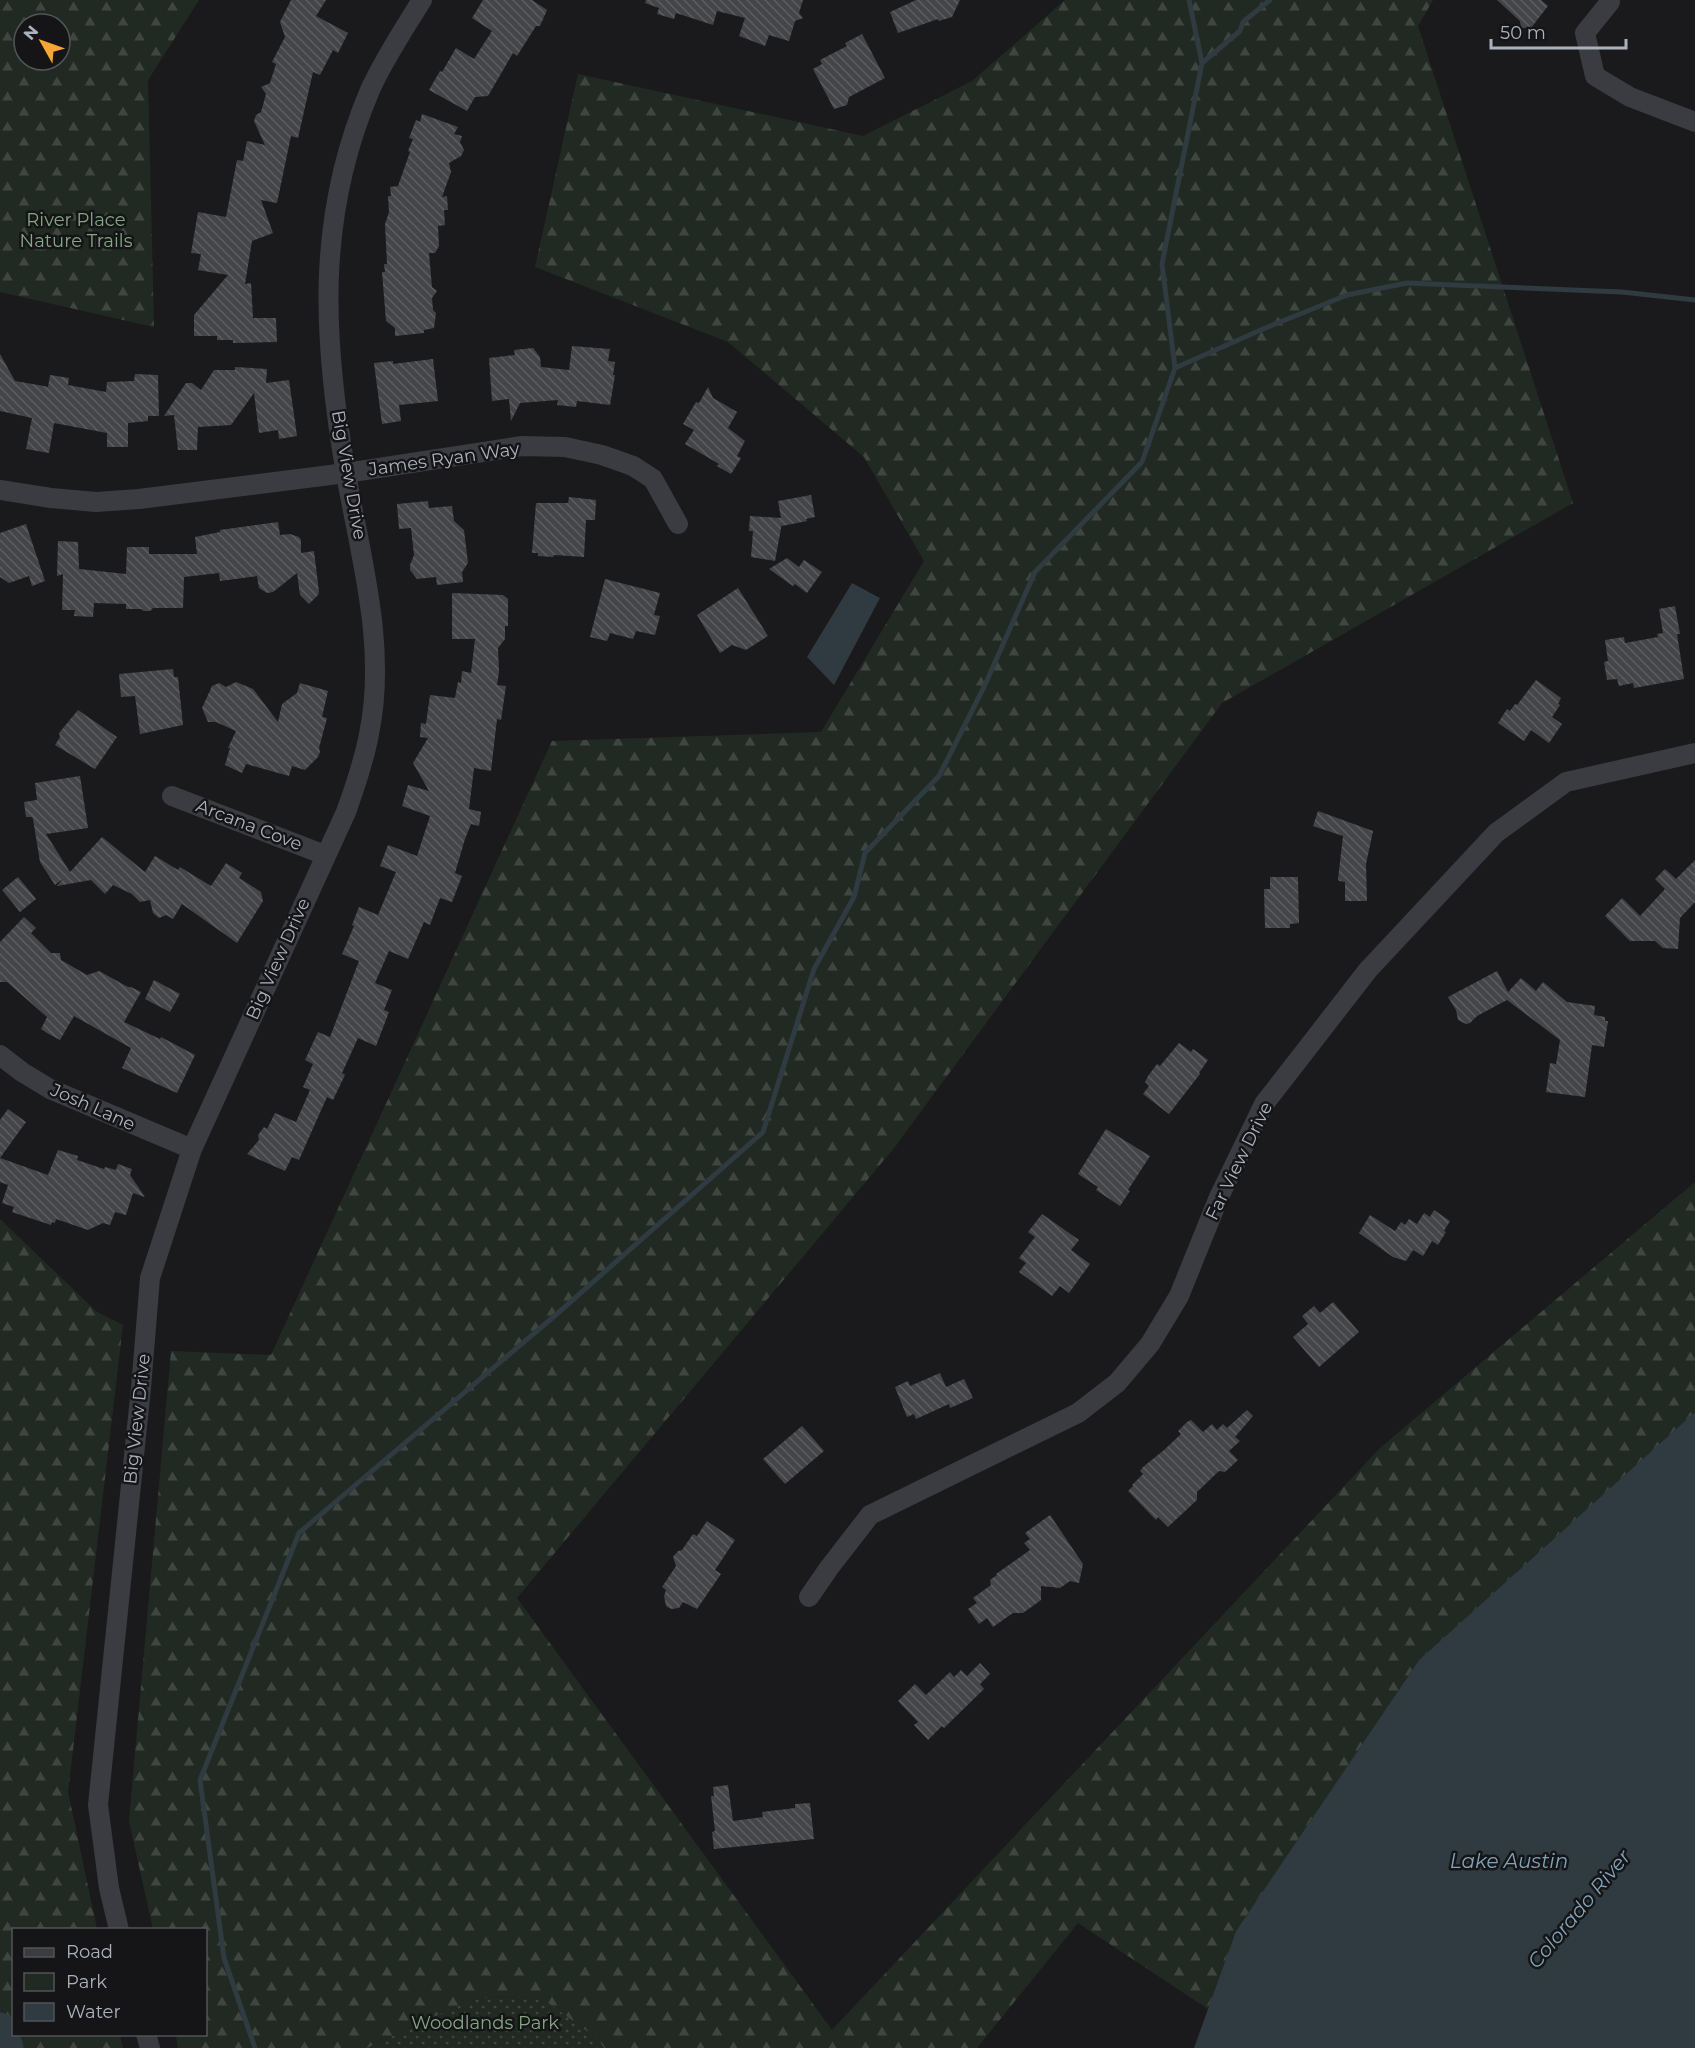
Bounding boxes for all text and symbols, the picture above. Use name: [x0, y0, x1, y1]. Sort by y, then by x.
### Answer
north arrow: [12, 12, 72, 72]
scale bar: [1491, 12, 1626, 50]
text: N: [19, 22, 42, 44]
text: 50 m: [1500, 22, 1546, 44]
park label: River Place Nature Trails: [20, 209, 133, 252]
street label: Big View Drive: [327, 409, 371, 541]
street label: James Ryan Way: [366, 437, 521, 481]
street label: Arcana Cove: [193, 795, 305, 855]
street label: Big View Drive: [241, 895, 315, 1023]
street label: Josh Lane: [46, 1078, 139, 1135]
street label: Far View Drive: [1201, 1098, 1277, 1224]
street label: Big View Drive: [119, 1353, 155, 1485]
water label: Colorado River: [1522, 1844, 1636, 1973]
water label: Lake Austin: [1450, 1849, 1568, 1873]
legend: [12, 1928, 207, 2036]
text: Road: [66, 1941, 113, 1963]
text: Park: [66, 1971, 107, 1993]
text: Water: [66, 2001, 121, 2023]
park label: Woodlands Park: [411, 2012, 559, 2034]

